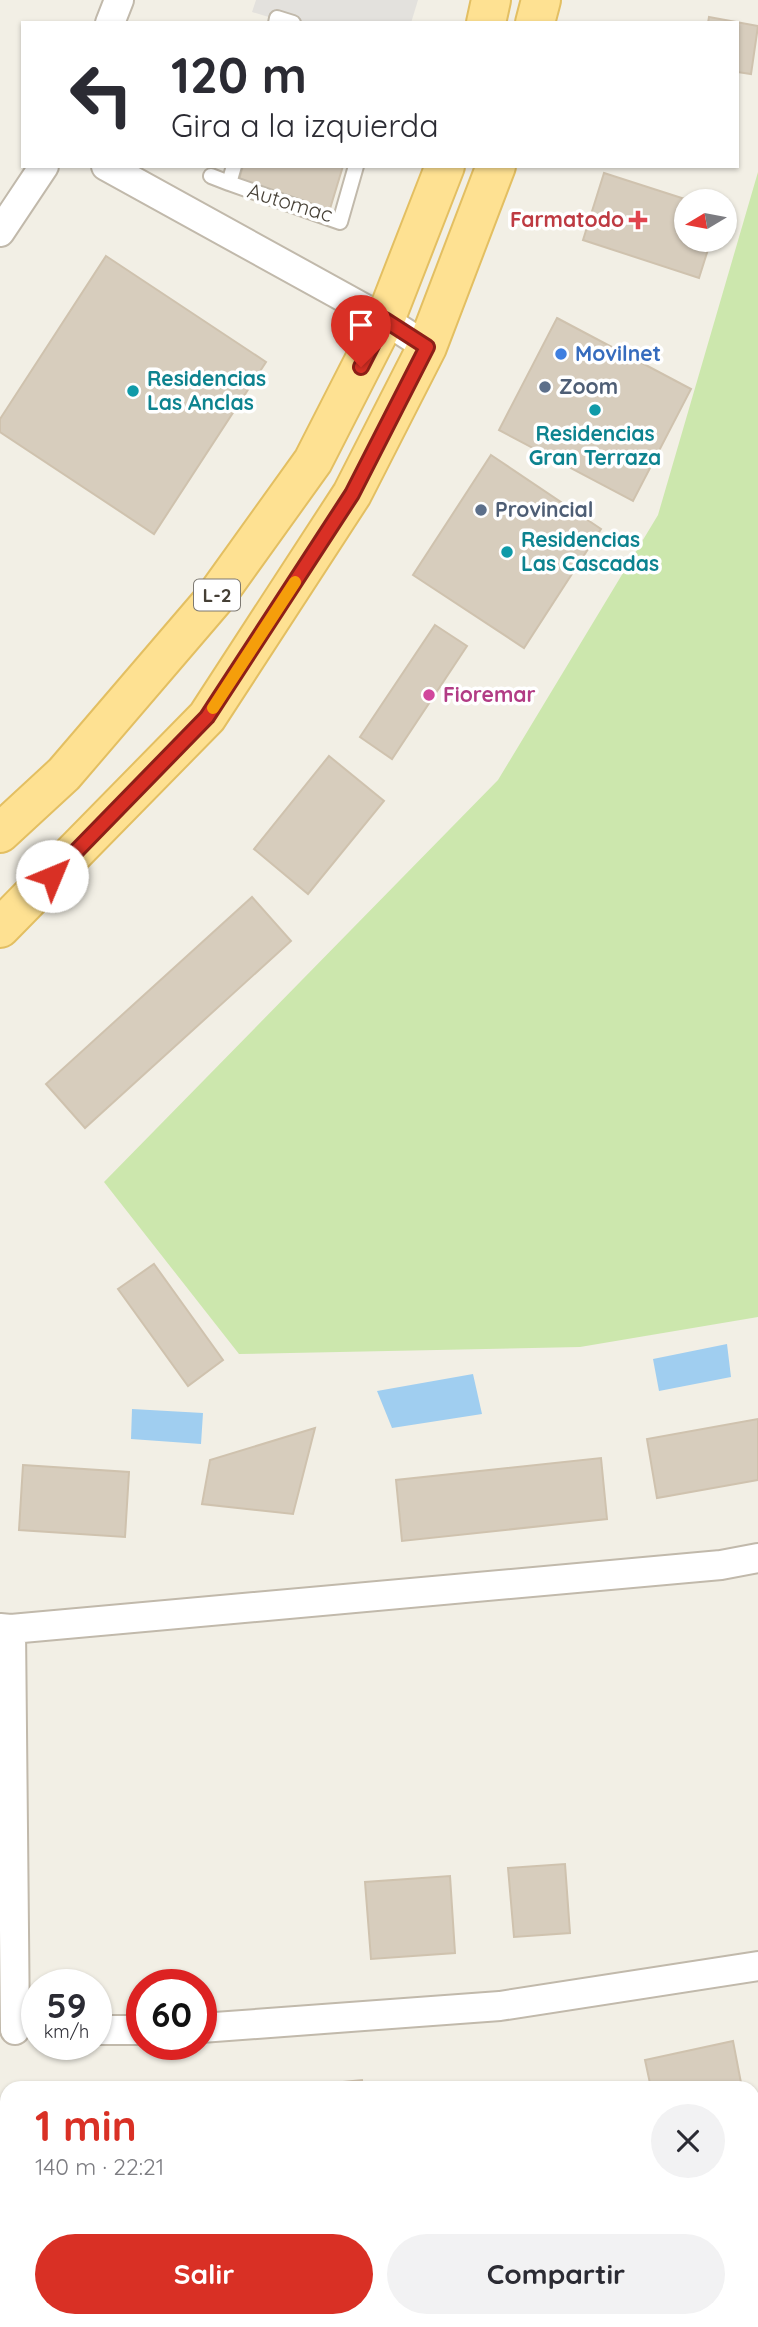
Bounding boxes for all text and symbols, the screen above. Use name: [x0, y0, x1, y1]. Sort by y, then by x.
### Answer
text: 120 m: [171, 44, 307, 105]
icon: left: [56, 49, 147, 140]
text: Gira a la izquierda: [171, 105, 439, 145]
street label: Automac: [245, 177, 336, 227]
north arrow: [674, 189, 737, 252]
map controls: [674, 189, 737, 252]
place label: Farmatodo: [510, 206, 624, 232]
marker: Farmatodo: [630, 212, 646, 228]
pin: [331, 295, 391, 367]
icon: arrive: [342, 306, 380, 344]
place label: Movilnet: [575, 340, 661, 366]
marker: Movilnet: [553, 346, 569, 362]
place label: Residencias Las Anclas: [147, 365, 266, 415]
place label: Zoom: [559, 373, 618, 399]
marker: Zoom: [537, 379, 553, 395]
marker: Residencias Las Anclas: [125, 383, 141, 399]
marker: Residencias Gran Terraza: [587, 402, 603, 418]
place label: Residencias Gran Terraza: [529, 420, 661, 470]
place label: Provincial: [495, 496, 593, 522]
marker: Provincial: [473, 502, 489, 518]
place label: Residencias Las Cascadas: [521, 526, 659, 576]
marker: Residencias Las Cascadas: [499, 544, 515, 560]
road number: L-2: [194, 580, 240, 610]
place label: Fioremar: [443, 681, 536, 707]
marker: Fioremar: [421, 687, 437, 703]
position arrow: [15, 839, 89, 913]
speed limit sign: 60: [126, 1969, 217, 2060]
text: 59: [46, 1983, 87, 2027]
text: km/h: [44, 2020, 89, 2043]
text: 1 min: [35, 2099, 137, 2152]
button: close: [651, 2104, 725, 2178]
text: 140 m · 22:21: [35, 2152, 164, 2181]
button: Salir: [35, 2234, 373, 2314]
button: Compartir: [387, 2234, 725, 2314]

